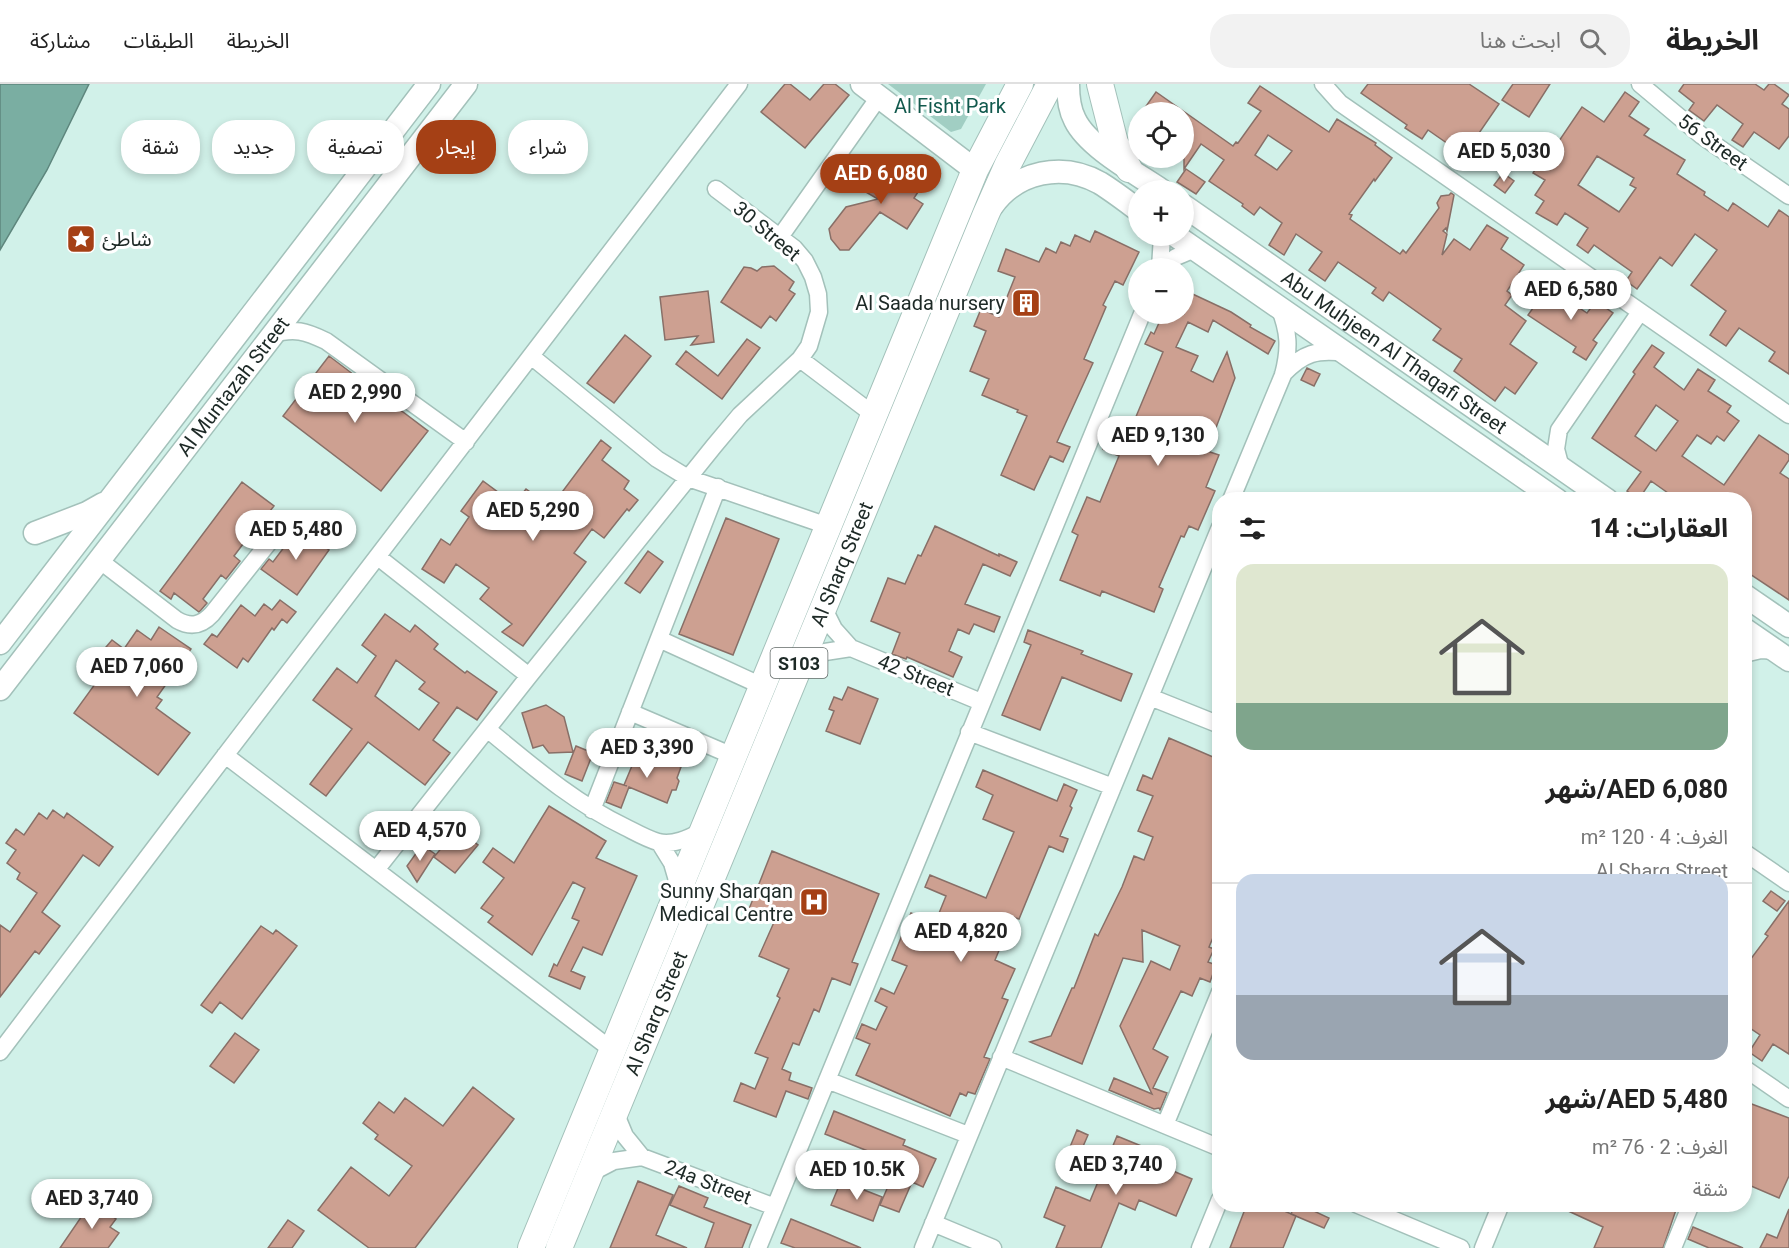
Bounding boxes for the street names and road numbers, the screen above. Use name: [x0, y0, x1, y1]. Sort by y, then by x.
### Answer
street label: 56 Street: [1673, 109, 1753, 175]
street label: 30 Street: [729, 196, 805, 266]
street label: Abu Muhjeen Al Thaqafi Street: [1277, 265, 1512, 439]
street label: Al Muntazah Street: [172, 312, 294, 461]
street label: Al Sharq Street: [805, 498, 878, 630]
road number: S103: [770, 648, 828, 678]
street label: 42 Street: [874, 649, 958, 701]
street label: Al Sharq Street: [620, 947, 692, 1079]
street label: 24a Street: [661, 1154, 755, 1210]

